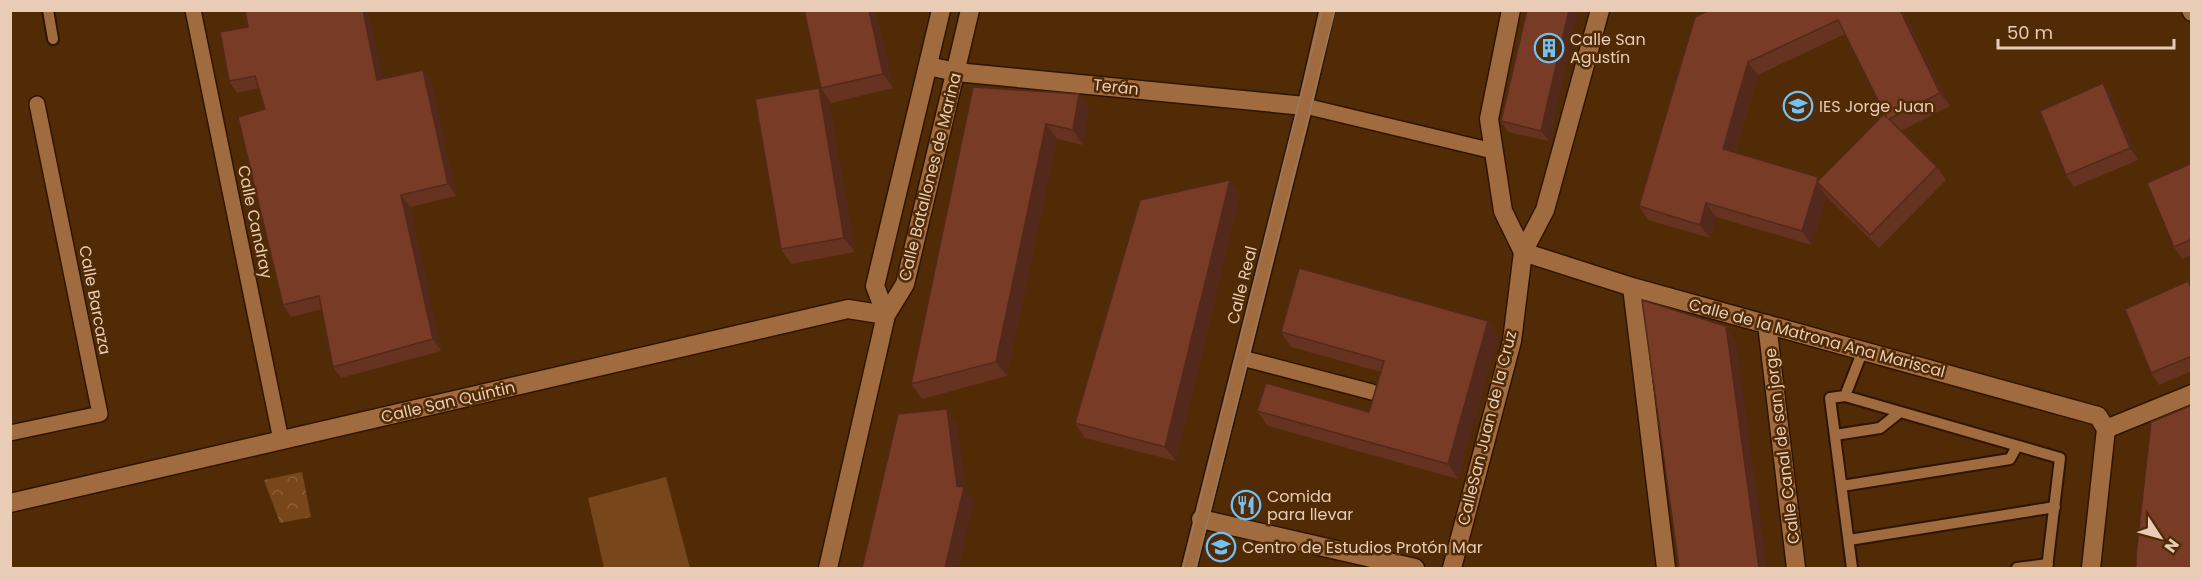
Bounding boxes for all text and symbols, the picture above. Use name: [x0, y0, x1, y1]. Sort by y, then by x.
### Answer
scale bar: [1998, 12, 2174, 50]
text: 50 m: [2007, 20, 2053, 45]
place label: Calle San Agustín: [1570, 28, 1646, 69]
building icon: Calle San Agustín: [1533, 32, 1565, 64]
street label: Calle Batallones de Marina: [893, 70, 967, 284]
street label: Terán: [1092, 73, 1140, 101]
school or university icon: IES Jorge Juan: [1782, 90, 1814, 122]
place label: IES Jorge Juan: [1819, 95, 1934, 118]
street label: Calle Candray: [232, 163, 278, 281]
street label: Calle Barcaza: [73, 244, 117, 356]
street label: Calle Real: [1221, 244, 1263, 326]
street label: Calle de la Matrona Ana Mariscal: [1686, 293, 1948, 383]
street label: CalleSan Juan de la Cruz: [1452, 328, 1522, 528]
street label: Calle Canal de san jorge: [1759, 347, 1805, 545]
street label: Calle San Quintin: [379, 375, 517, 429]
place label: Comida para llevar: [1267, 485, 1353, 526]
restaurant icon: Comida para llevar: [1230, 489, 1262, 521]
north arrow: [2130, 507, 2190, 567]
school or university icon: Centro de Estudios Protón Mar: [1205, 531, 1237, 563]
text: N: [2159, 534, 2185, 557]
place label: Centro de Estudios Protón Mar: [1242, 536, 1483, 559]

